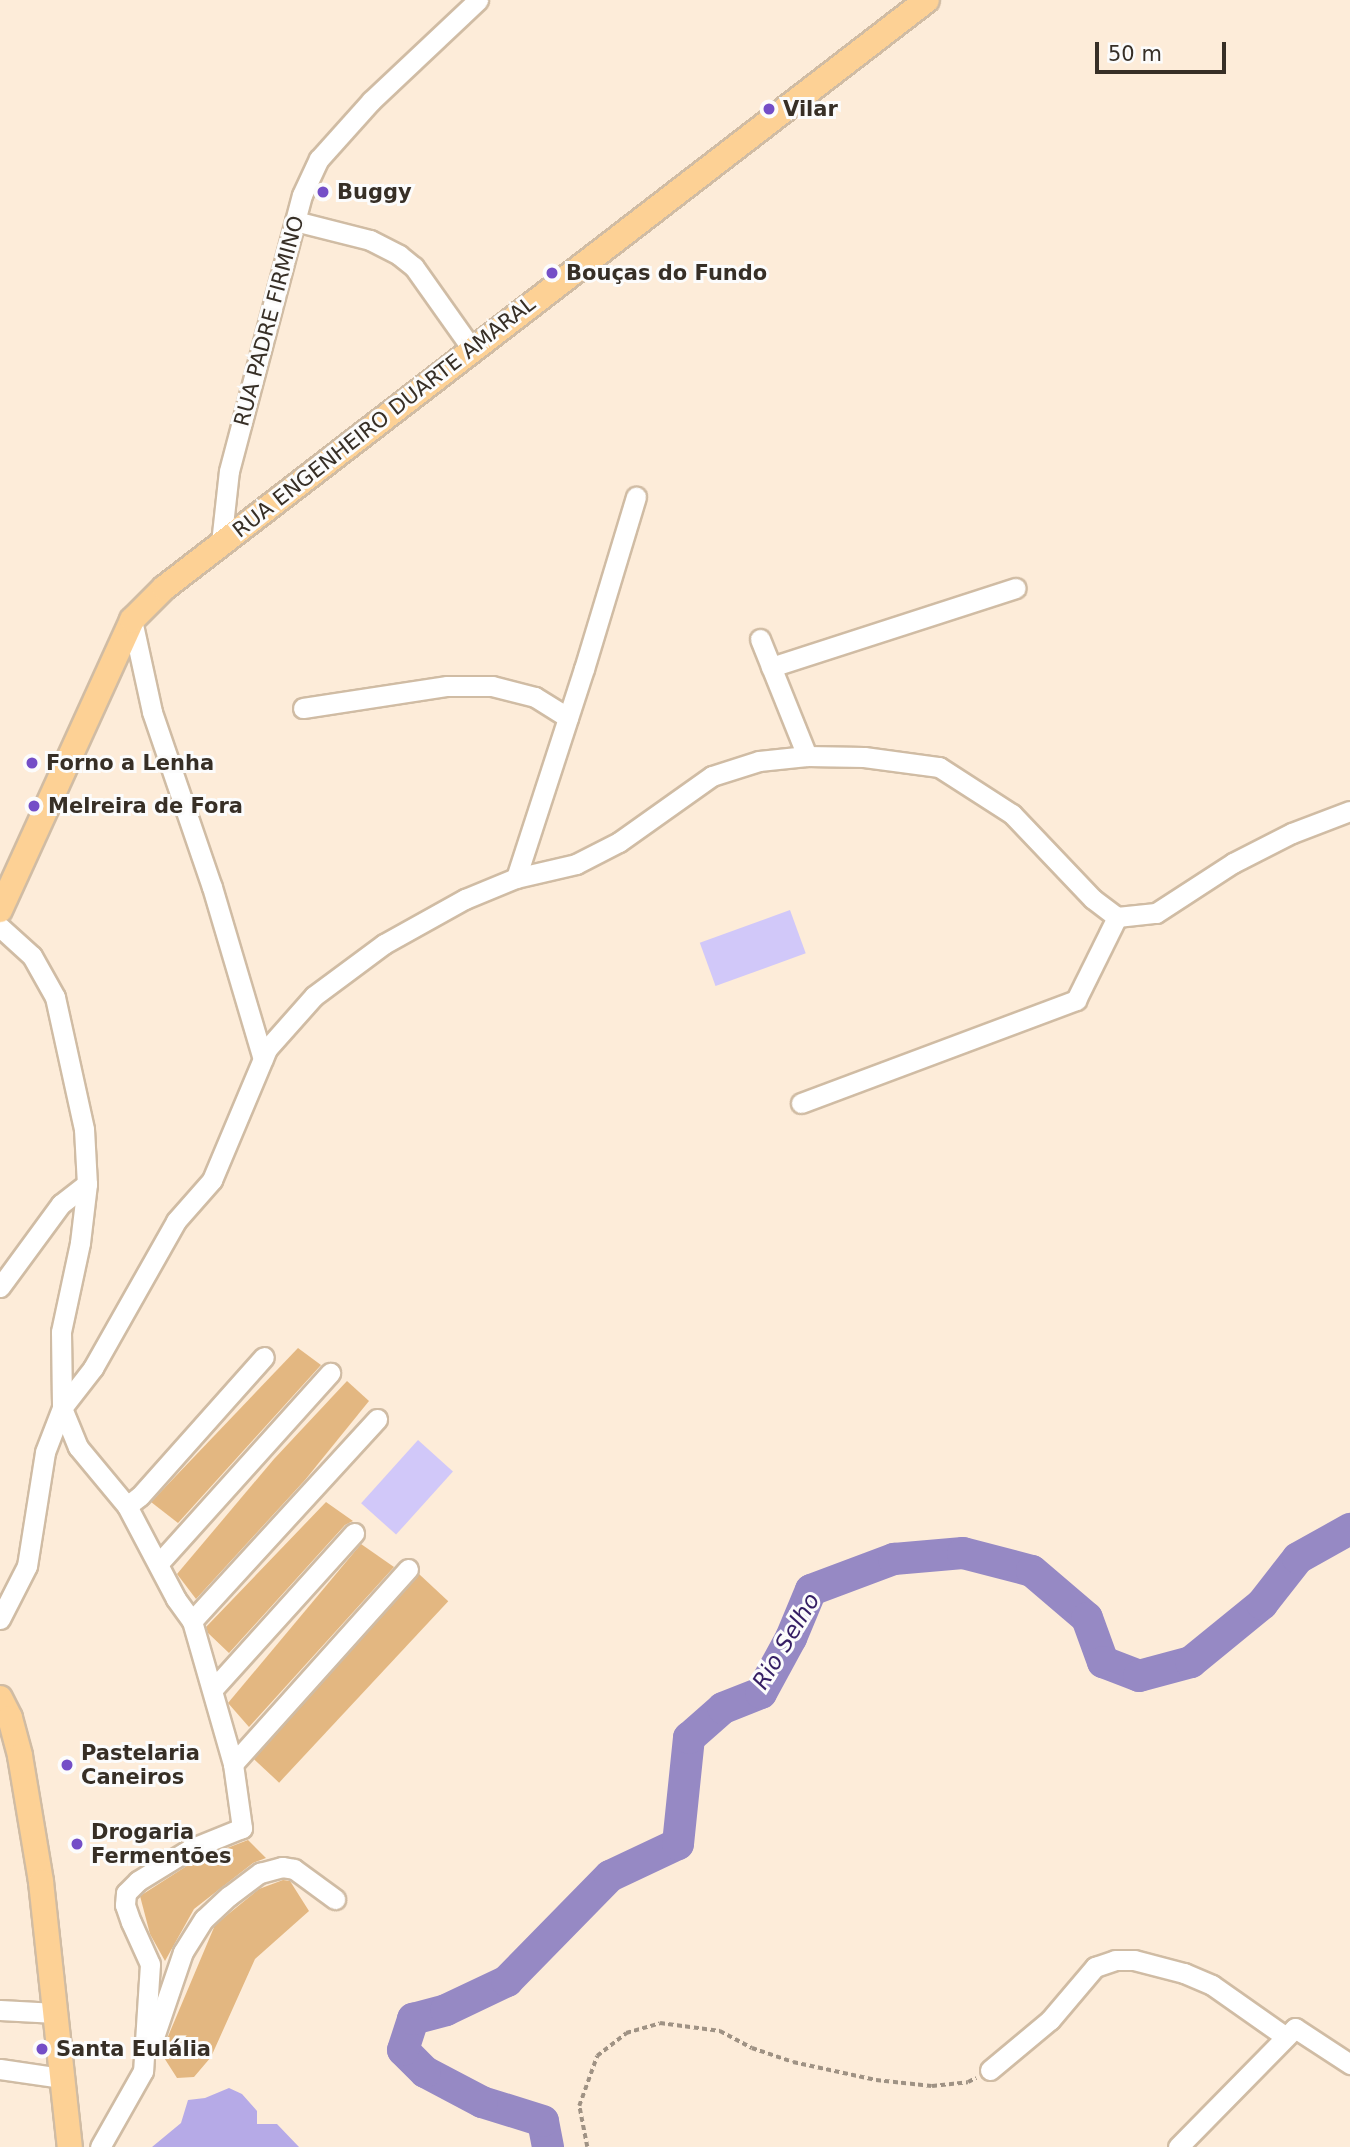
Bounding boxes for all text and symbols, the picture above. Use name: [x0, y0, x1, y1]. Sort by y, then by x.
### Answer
scale bar: [1098, 28, 1229, 72]
text: 50 m: [1108, 42, 1162, 66]
place label: Vilar: [783, 96, 838, 122]
marker: Vilar: [761, 101, 777, 117]
place label: Buggy: [337, 179, 412, 205]
marker: Buggy: [315, 184, 331, 200]
street label: RUA PADRE FIRMINO: [229, 213, 309, 429]
place label: Bouças do Fundo: [566, 260, 767, 286]
marker: Bouças do Fundo: [544, 265, 560, 281]
street label: RUA ENGENHEIRO DUARTE AMARAL: [228, 291, 540, 543]
place label: Forno a Lenha: [46, 750, 214, 776]
marker: Forno a Lenha: [24, 755, 40, 771]
place label: Melreira de Fora: [48, 793, 243, 819]
marker: Melreira de Fora: [26, 798, 42, 814]
water label: Rio Selho: [746, 1588, 826, 1694]
place label: Pastelaria Caneiros: [81, 1740, 200, 1790]
marker: Pastelaria Caneiros: [59, 1757, 75, 1773]
place label: Drogaria Fermentões: [91, 1819, 231, 1869]
marker: Drogaria Fermentões: [69, 1836, 85, 1852]
place label: Santa Eulália: [56, 2036, 211, 2062]
marker: Santa Eulália: [34, 2041, 50, 2057]

